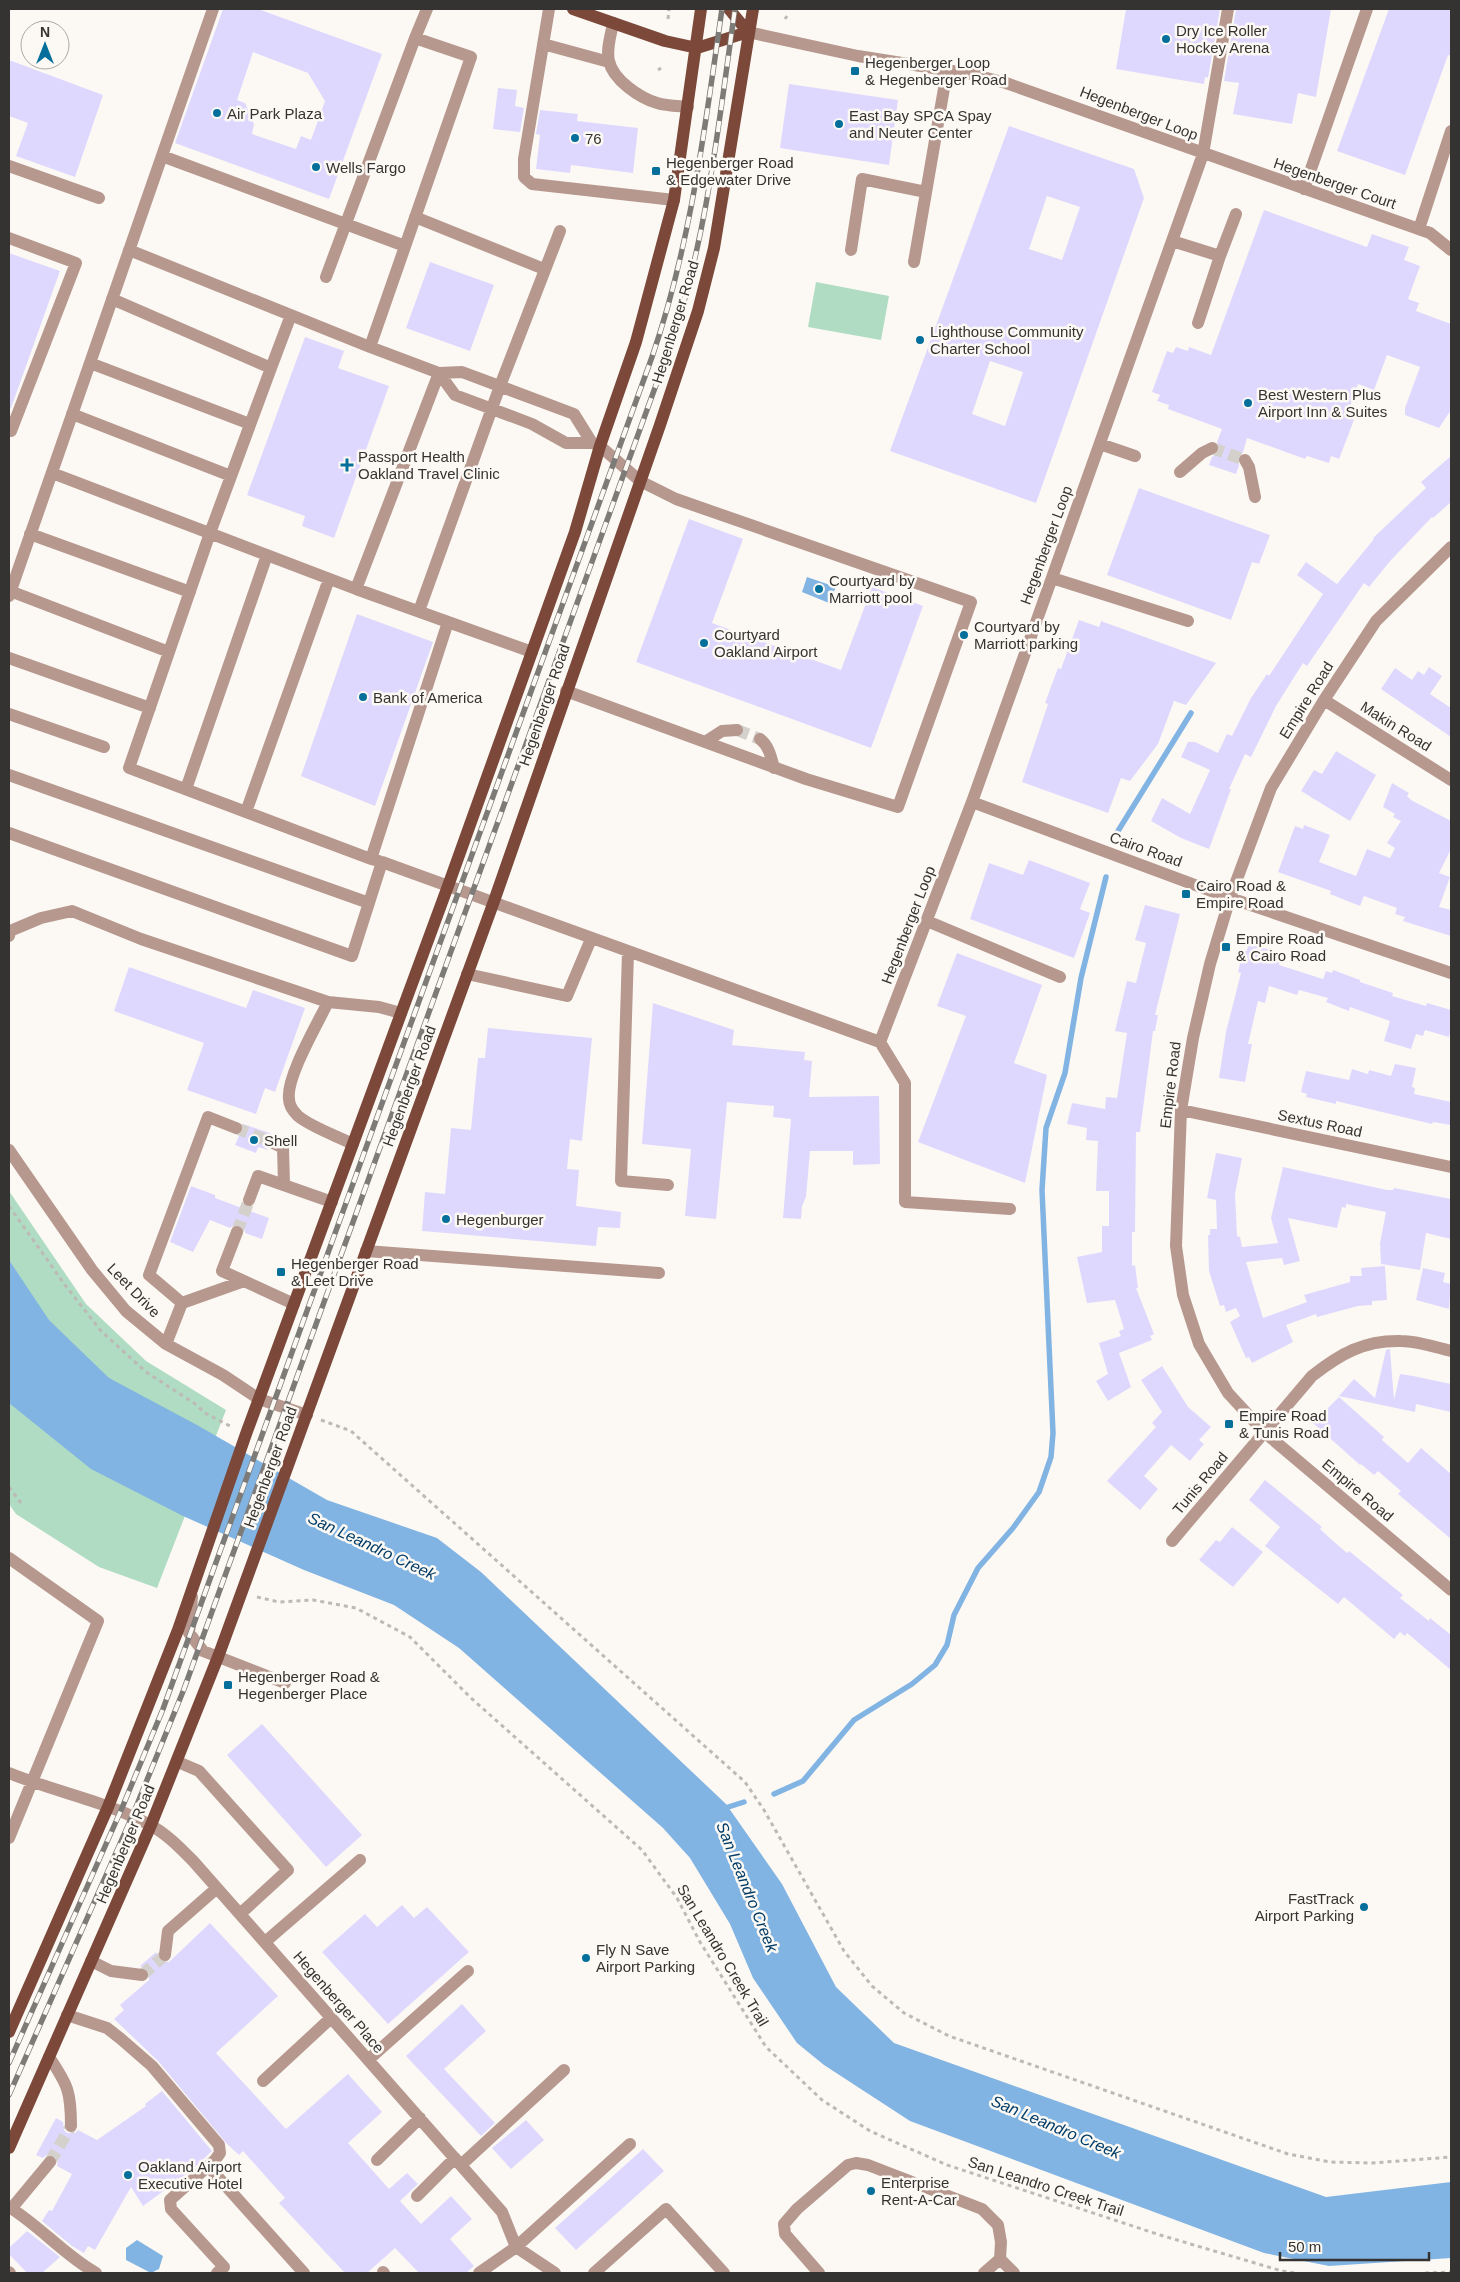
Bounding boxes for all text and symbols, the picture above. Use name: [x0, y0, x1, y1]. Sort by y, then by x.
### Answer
north arrow: [20, 20, 70, 70]
place label: Dry Ice Roller Hockey Arena: [1176, 22, 1270, 56]
text: N: [40, 24, 50, 40]
marker: Dry Ice Roller Hockey Arena: [1160, 33, 1172, 45]
place label: Hegenberger Loop & Hegenberger Road: [865, 54, 1007, 88]
marker: Hegenberger Loop & Hegenberger Road: [849, 65, 861, 77]
street label: Hegenberger Loop: [1078, 83, 1200, 143]
place label: Air Park Plaza: [227, 105, 323, 122]
marker: Air Park Plaza: [211, 107, 223, 119]
place label: East Bay SPCA Spay and Neuter Center: [849, 107, 992, 141]
marker: East Bay SPCA Spay and Neuter Center: [833, 118, 845, 130]
place label: 76: [585, 130, 602, 147]
marker: 76: [569, 132, 581, 144]
place label: Hegenberger Road & Edgewater Drive: [666, 154, 794, 188]
street label: Hegenberger Court: [1272, 154, 1399, 212]
place label: Wells Fargo: [326, 159, 406, 176]
marker: Wells Fargo: [310, 161, 322, 173]
marker: Hegenberger Road & Edgewater Drive: [650, 165, 662, 177]
street label: Hegenberger Road: [648, 259, 702, 385]
place label: Lighthouse Community Charter School: [930, 323, 1084, 357]
marker: Lighthouse Community Charter School: [914, 334, 926, 346]
place label: Best Western Plus Airport Inn & Suites: [1258, 386, 1387, 420]
marker: Best Western Plus Airport Inn & Suites: [1242, 397, 1254, 409]
place label: Passport Health Oakland Travel Clinic: [358, 448, 500, 482]
marker: Passport Health Oakland Travel Clinic: [340, 458, 354, 472]
street label: Hegenberger Loop: [1017, 483, 1075, 607]
place label: Courtyard by Marriott pool: [829, 572, 915, 606]
marker: Courtyard by Marriott pool: [813, 583, 825, 595]
place label: Courtyard by Marriott parking: [974, 618, 1078, 652]
place label: Courtyard Oakland Airport: [714, 626, 818, 660]
marker: Courtyard by Marriott parking: [958, 629, 970, 641]
marker: Courtyard Oakland Airport: [698, 637, 710, 649]
street label: Hegenberger Road: [515, 642, 573, 768]
street label: Empire Road: [1276, 658, 1336, 742]
place label: Bank of America: [373, 689, 483, 706]
marker: Bank of America: [357, 691, 369, 703]
street label: Makin Road: [1358, 698, 1434, 754]
street label: Cairo Road: [1107, 828, 1185, 870]
street label: Hegenberger Loop: [878, 864, 938, 986]
place label: Cairo Road & Empire Road: [1196, 877, 1286, 911]
marker: Cairo Road & Empire Road: [1180, 888, 1192, 900]
place label: Empire Road & Cairo Road: [1236, 930, 1326, 964]
marker: Empire Road & Cairo Road: [1220, 941, 1232, 953]
street label: Hegenberger Road: [379, 1023, 439, 1149]
street label: Empire Road: [1156, 1041, 1184, 1129]
street label: Sextus Road: [1276, 1106, 1364, 1140]
place label: Shell: [264, 1132, 297, 1149]
marker: Shell: [248, 1134, 260, 1146]
place label: Hegenburger: [456, 1211, 544, 1228]
marker: Hegenburger: [440, 1213, 452, 1225]
place label: Hegenberger Road & Leet Drive: [291, 1255, 419, 1289]
street label: Leet Drive: [104, 1260, 164, 1320]
marker: Hegenberger Road & Leet Drive: [275, 1266, 287, 1278]
street label: Hegenberger Road: [240, 1404, 300, 1530]
place label: Empire Road & Tunis Road: [1239, 1407, 1329, 1441]
marker: Empire Road & Tunis Road: [1223, 1418, 1235, 1430]
street label: Tunis Road: [1169, 1448, 1231, 1518]
street label: Empire Road: [1319, 1455, 1397, 1525]
water label: San Leandro Creek: [306, 1509, 439, 1583]
place label: Hegenberger Road & Hegenberger Place: [238, 1668, 380, 1702]
marker: Hegenberger Road & Hegenberger Place: [222, 1679, 234, 1691]
street label: Hegenberger Road: [92, 1782, 158, 1906]
water label: San Leandro Creek: [713, 1819, 781, 1955]
street label: San Leandro Creek Trail: [674, 1881, 772, 2029]
place label: FastTrack Airport Parking: [1255, 1890, 1354, 1924]
marker: FastTrack Airport Parking: [1358, 1901, 1370, 1913]
place label: Fly N Save Airport Parking: [596, 1941, 695, 1975]
street label: Hegenberger Place: [290, 1948, 388, 2056]
marker: Fly N Save Airport Parking: [580, 1952, 592, 1964]
water label: San Leandro Creek: [989, 2092, 1124, 2162]
street label: San Leandro Creek Trail: [966, 2153, 1126, 2219]
place label: Oakland Airport Executive Hotel: [138, 2158, 242, 2192]
marker: Oakland Airport Executive Hotel: [122, 2169, 134, 2181]
place label: Enterprise Rent-A-Car: [881, 2174, 957, 2208]
marker: Enterprise Rent-A-Car: [865, 2185, 877, 2197]
scale bar: [1280, 2230, 1429, 2262]
text: 50 m: [1288, 2238, 1321, 2255]

